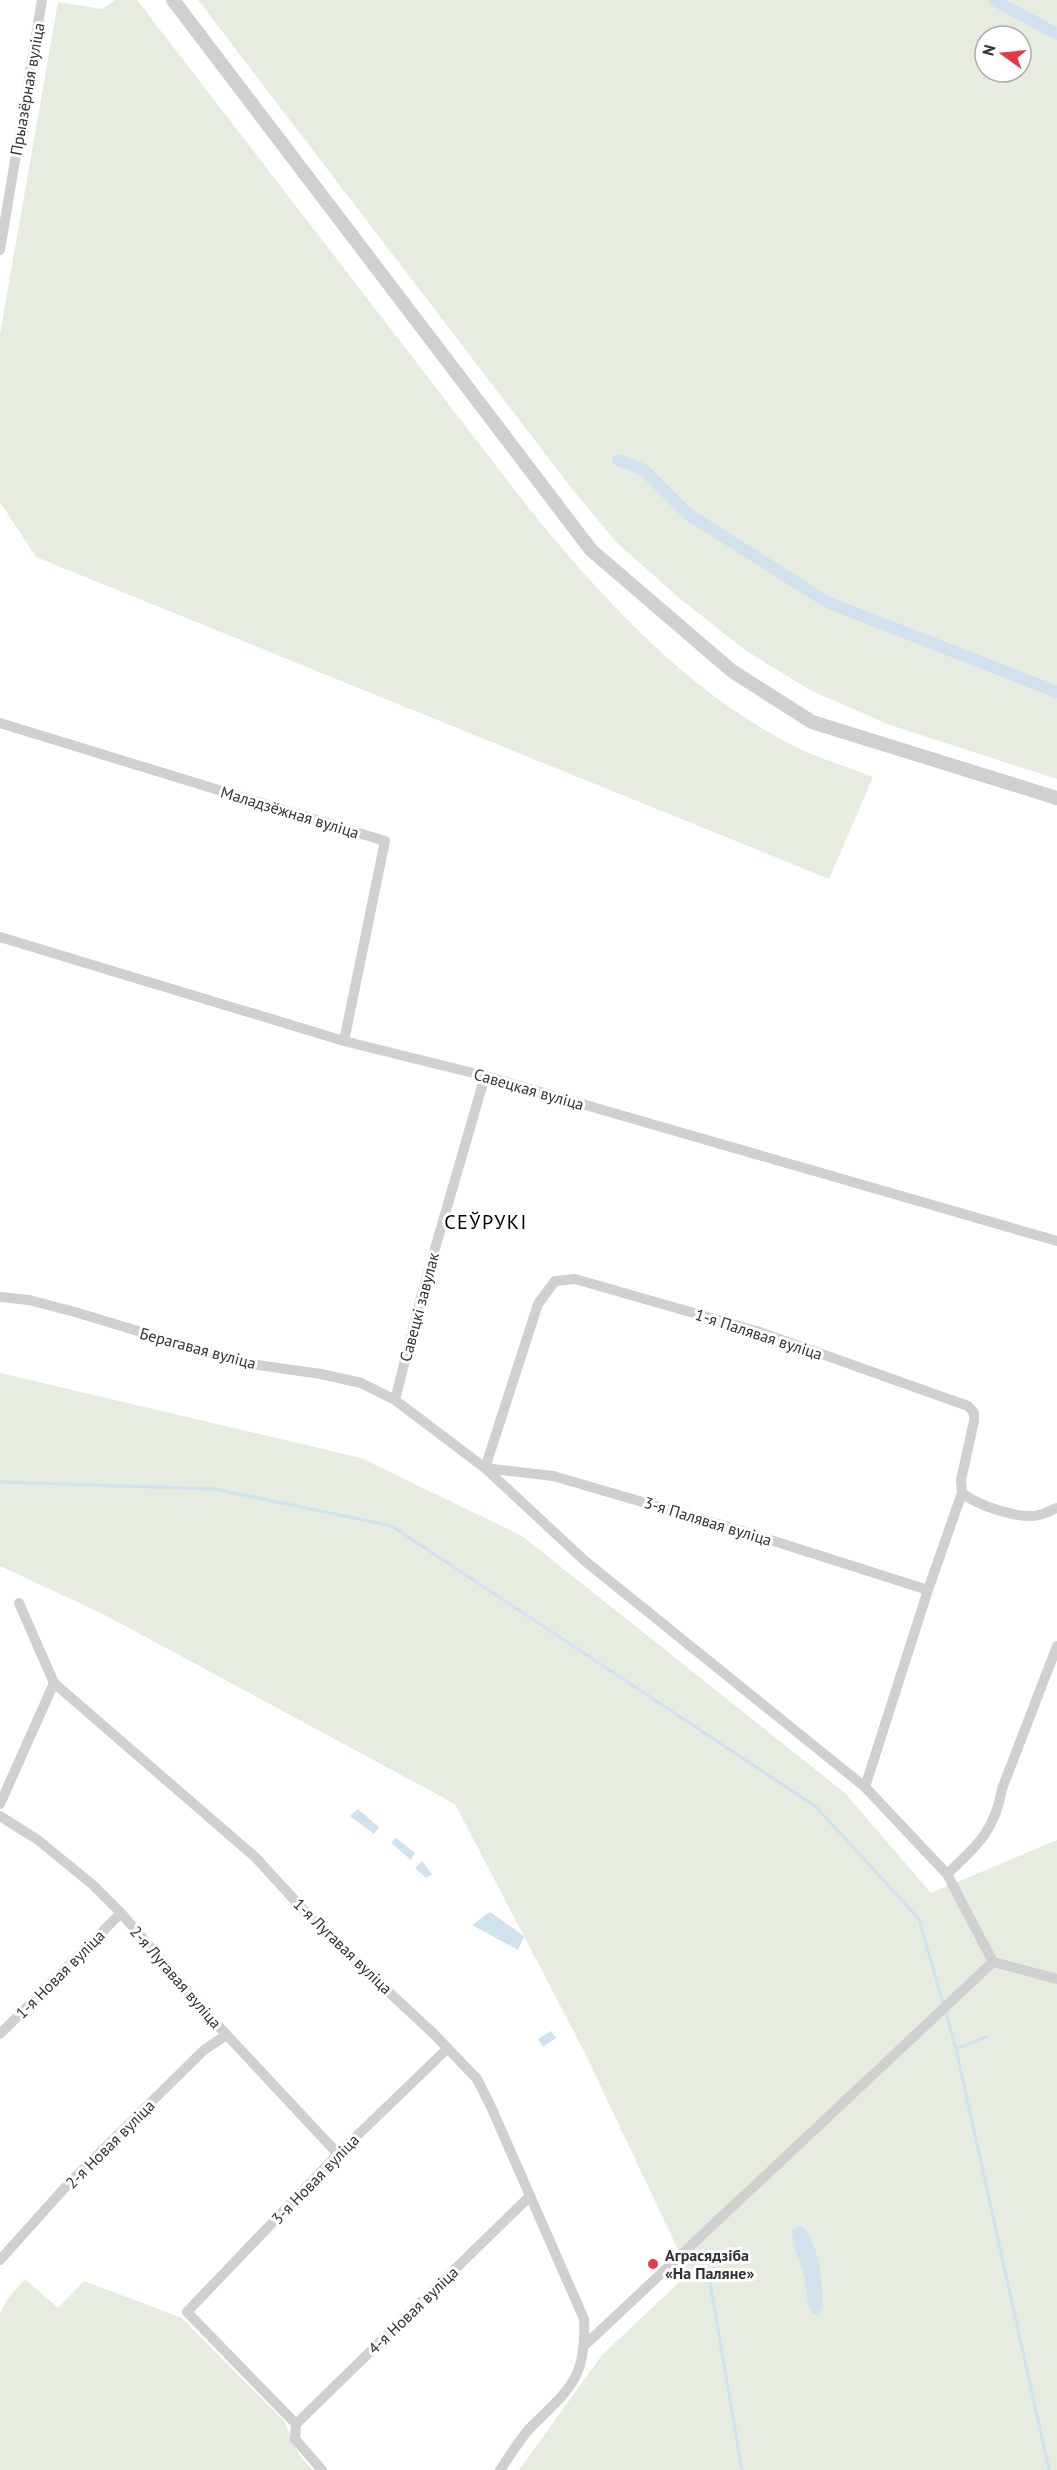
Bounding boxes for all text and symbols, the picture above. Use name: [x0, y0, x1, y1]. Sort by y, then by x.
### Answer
street label: Прыазёрная вуліца: [5, 21, 49, 157]
north arrow: [973, 24, 1033, 84]
text: N: [977, 42, 1000, 58]
street label: Маладзёжная вуліца: [218, 781, 362, 843]
street label: Савецкая вуліца: [472, 1064, 586, 1114]
district label: СЕЎРУКІ: [444, 1209, 528, 1235]
street label: Савецкі завулак: [395, 1250, 443, 1364]
street label: 1-я Палявая вуліца: [693, 1304, 825, 1364]
street label: Берагавая вуліца: [138, 1323, 258, 1373]
street label: 3-я Палявая вуліца: [642, 1492, 774, 1550]
street label: 1-я Лугавая вуліца: [289, 1894, 397, 1998]
street label: 2-я Лугавая вуліца: [126, 1922, 226, 2032]
street label: 1-я Новая вуліца: [11, 1925, 109, 2023]
street label: 2-я Новая вуліца: [61, 2095, 159, 2193]
street label: 3-я Новая вуліца: [267, 2130, 363, 2228]
place label: Аграсядзіба «На Паляне»: [665, 2245, 754, 2283]
marker: Аграсядзіба «На Паляне»: [646, 2257, 660, 2271]
street label: 4-я Новая вуліца: [364, 2262, 462, 2358]

